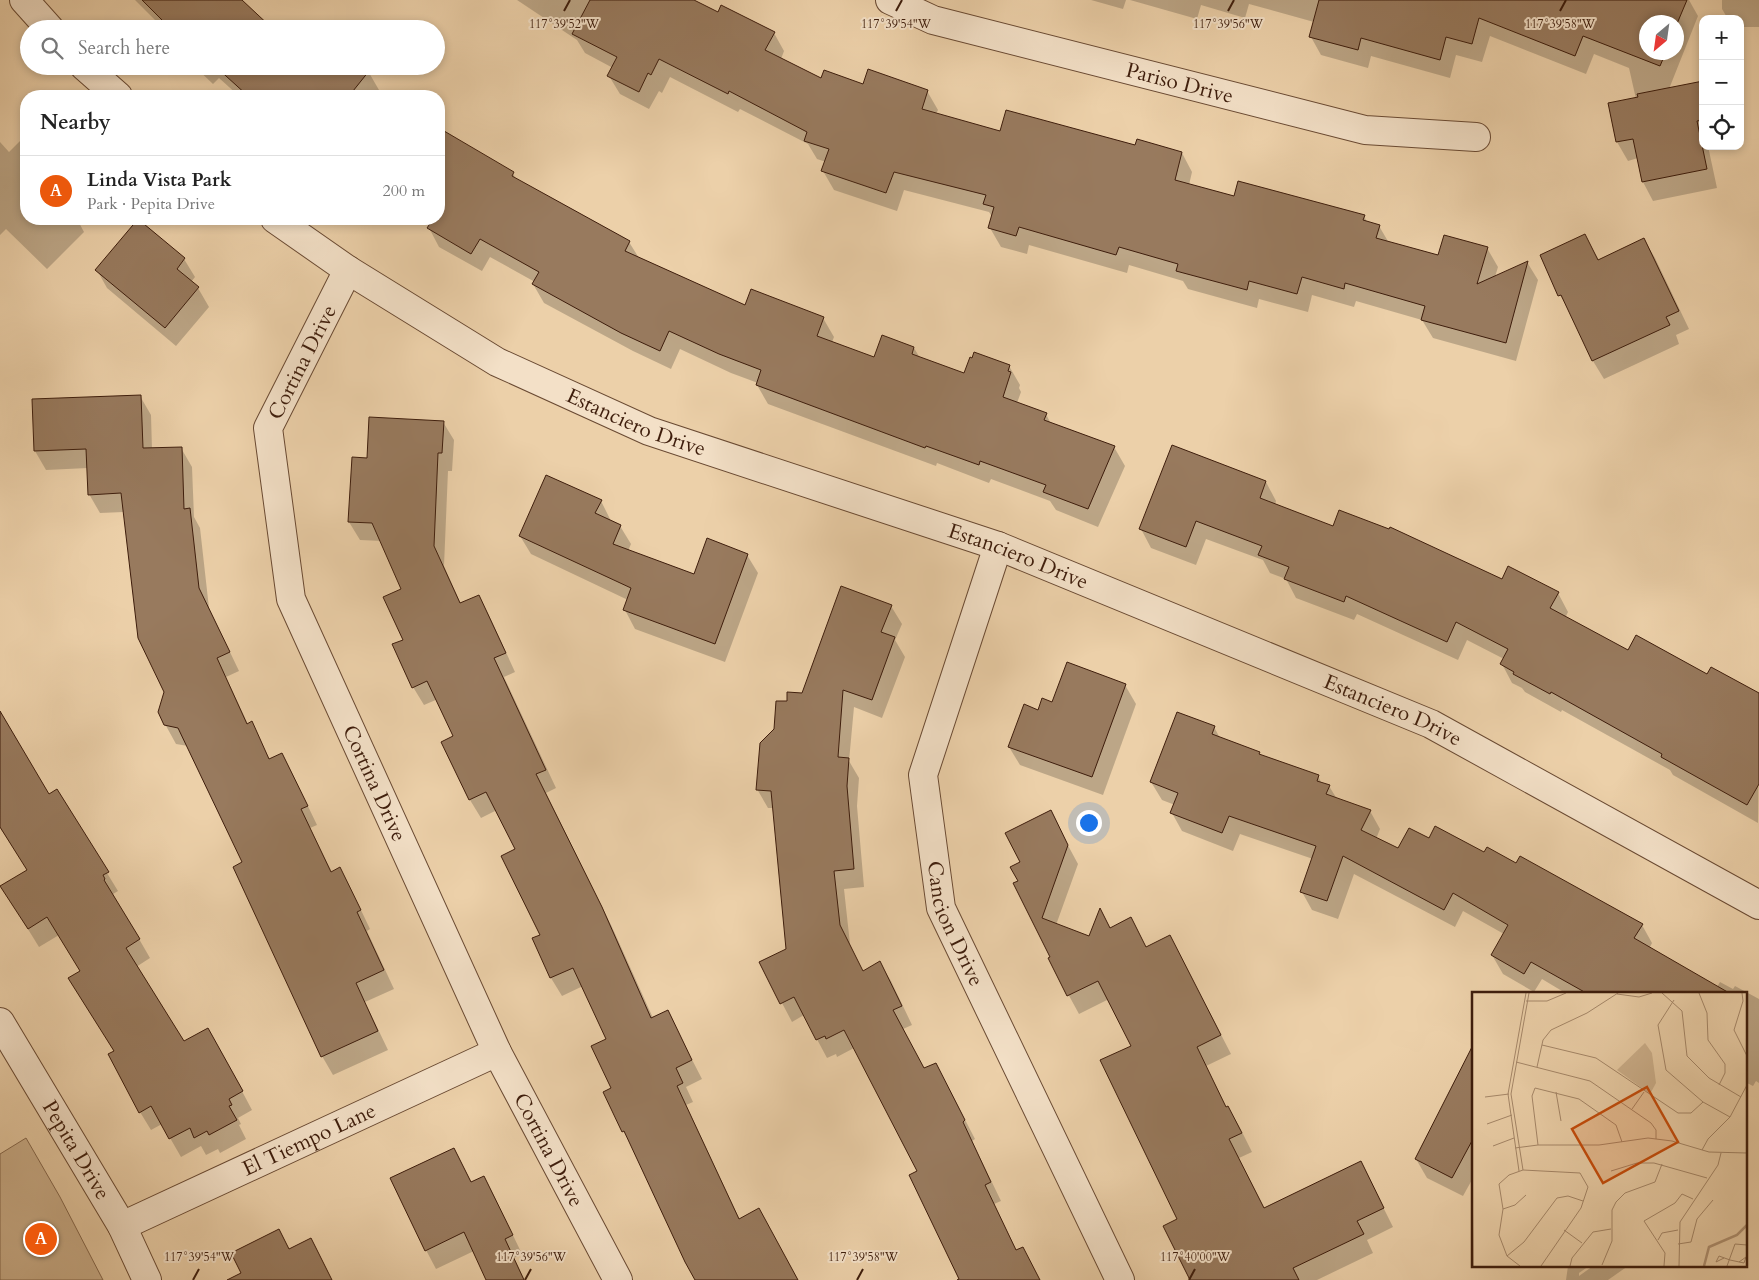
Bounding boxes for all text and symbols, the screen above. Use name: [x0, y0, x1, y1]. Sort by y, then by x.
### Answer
north arrow: [1639, 15, 1684, 60]
map controls: [1699, 15, 1744, 150]
button: +: [1699, 15, 1744, 60]
text: 117°39'52"W: [529, 16, 600, 32]
text: 117°39'54"W: [861, 16, 932, 32]
text: 117°39'56"W: [1193, 16, 1264, 32]
text: 117°39'58"W: [1525, 16, 1596, 32]
search box: [20, 20, 445, 75]
icon: search: [38, 34, 66, 62]
text: Search here: [78, 35, 170, 61]
street label: Pariso Drive: [1123, 56, 1236, 111]
button: −: [1699, 60, 1744, 105]
button: locate: [1699, 105, 1744, 150]
text: Nearby: [40, 108, 111, 137]
text: Linda Vista Park: [87, 167, 232, 193]
text: A: [50, 180, 62, 202]
text: 200 m: [383, 180, 425, 202]
text: Park · Pepita Drive: [87, 193, 215, 215]
street label: Cortina Drive: [261, 300, 344, 425]
street label: Estanciero Drive: [562, 381, 709, 464]
street label: Estanciero Drive: [944, 517, 1093, 597]
street label: Estanciero Drive: [1319, 667, 1467, 753]
street label: Cortina Drive: [335, 720, 413, 846]
your location: [1076, 810, 1102, 836]
street label: Cancion Drive: [920, 859, 990, 991]
inset map: [1472, 992, 1746, 1268]
street label: Cortina Drive: [506, 1088, 591, 1212]
street label: Pepita Drive: [35, 1095, 117, 1205]
street label: El Tiempo Lane: [238, 1096, 381, 1183]
pin: A: [25, 1220, 57, 1258]
text: 117°39'54"W: [164, 1249, 235, 1265]
text: 117°39'56"W: [496, 1249, 567, 1265]
text: 117°39'58"W: [828, 1249, 899, 1265]
text: 117°40'00"W: [1160, 1249, 1231, 1265]

